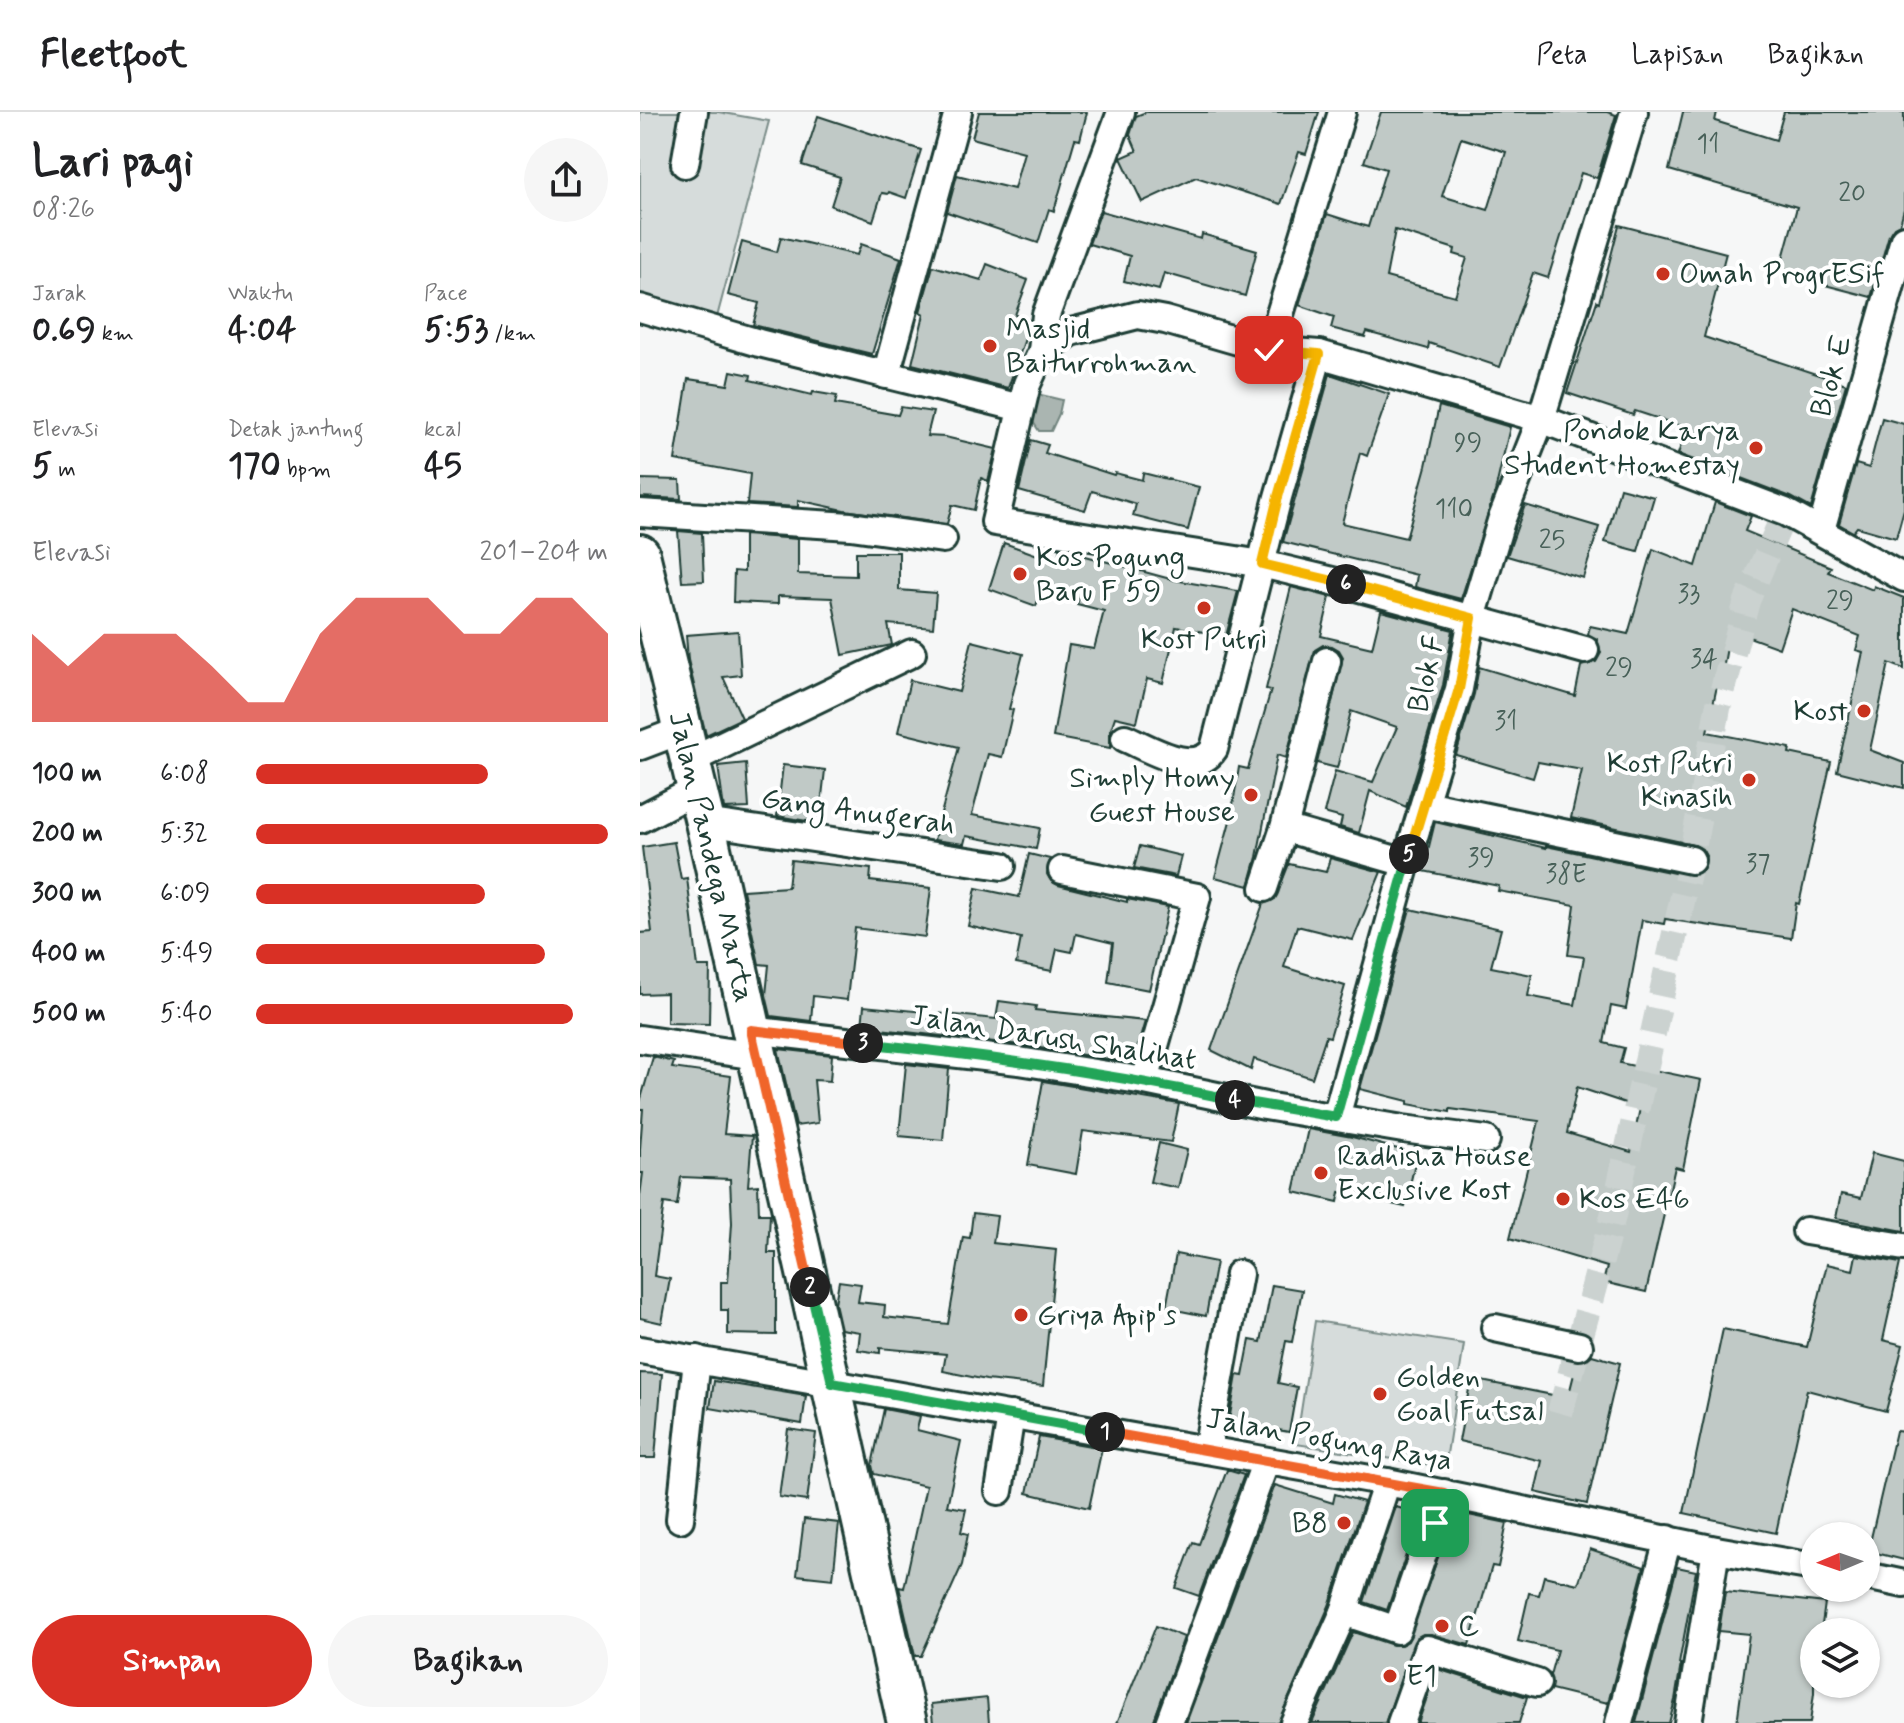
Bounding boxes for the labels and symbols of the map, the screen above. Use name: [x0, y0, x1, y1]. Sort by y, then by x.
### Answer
house number: 11: [1697, 128, 1719, 162]
house number: 20: [1838, 177, 1866, 211]
place label: Omah ProgrESif: [1679, 255, 1885, 294]
marker: Omah ProgrESif: [1654, 265, 1672, 283]
place label: Masjid Baiturrohman: [1006, 310, 1197, 383]
pin: [1235, 316, 1303, 384]
street label: Blok E: [1802, 331, 1862, 421]
marker: Masjid Baiturrohman: [981, 337, 999, 355]
place label: Pondok Karya Student Homestay: [1504, 412, 1740, 485]
house number: 99: [1454, 427, 1482, 461]
marker: Pondok Karya Student Homestay: [1747, 439, 1765, 457]
house number: 110: [1435, 493, 1473, 527]
house number: 25: [1539, 524, 1565, 558]
place label: Kos Pogung Baru F 59: [1036, 538, 1185, 611]
pin: 6: [1326, 564, 1366, 604]
marker: Kos Pogung Baru F 59: [1011, 565, 1029, 583]
house number: 33: [1678, 578, 1700, 612]
house number: 29: [1826, 585, 1854, 619]
marker: Kost Putri: [1195, 599, 1213, 617]
place label: Kost Putri: [1141, 620, 1267, 659]
street label: Blok F: [1399, 632, 1455, 716]
house number: 34: [1690, 643, 1718, 677]
house number: 29: [1605, 652, 1633, 686]
place label: Kost: [1793, 692, 1848, 731]
marker: Kost: [1855, 702, 1873, 720]
house number: 31: [1495, 705, 1517, 739]
street label: Jalan Pandega Marta: [659, 708, 763, 1006]
place label: Kost Putri Kinasih: [1607, 744, 1733, 817]
place label: Simply Homy Guest House: [1069, 759, 1235, 832]
marker: Kost Putri Kinasih: [1740, 771, 1758, 789]
street label: Gang Anugerah: [758, 779, 958, 848]
marker: Simply Homy Guest House: [1242, 786, 1260, 804]
pin: 5: [1389, 834, 1429, 874]
house number: 39: [1467, 842, 1495, 876]
house number: 37: [1746, 848, 1770, 882]
house number: 38E: [1545, 858, 1587, 892]
street label: Jalan Darush Shalihat: [907, 996, 1199, 1080]
pin: 3: [843, 1023, 883, 1063]
pin: 4: [1215, 1080, 1255, 1120]
place label: Radhisha House Exclusive Kost: [1337, 1137, 1531, 1210]
marker: Radhisha House Exclusive Kost: [1312, 1164, 1330, 1182]
place label: Kos E46: [1579, 1180, 1690, 1219]
marker: Kos E46: [1554, 1190, 1572, 1208]
pin: 2: [790, 1267, 830, 1307]
place label: Griya Apip's: [1037, 1296, 1177, 1338]
marker: Griya Apip's: [1012, 1306, 1030, 1324]
place label: Golden Goal Futsal: [1396, 1358, 1543, 1431]
marker: Golden Goal Futsal: [1371, 1385, 1389, 1403]
street label: Jalan Pogung Raya: [1202, 1399, 1455, 1484]
pin: 1: [1085, 1412, 1125, 1452]
pin: [1401, 1489, 1469, 1557]
place label: B8: [1292, 1504, 1328, 1543]
marker: B8: [1335, 1514, 1353, 1532]
north arrow: [1800, 1522, 1880, 1602]
place label: C: [1458, 1607, 1479, 1646]
marker: C: [1433, 1617, 1451, 1635]
place label: E1: [1406, 1657, 1437, 1696]
marker: E1: [1381, 1667, 1399, 1685]

